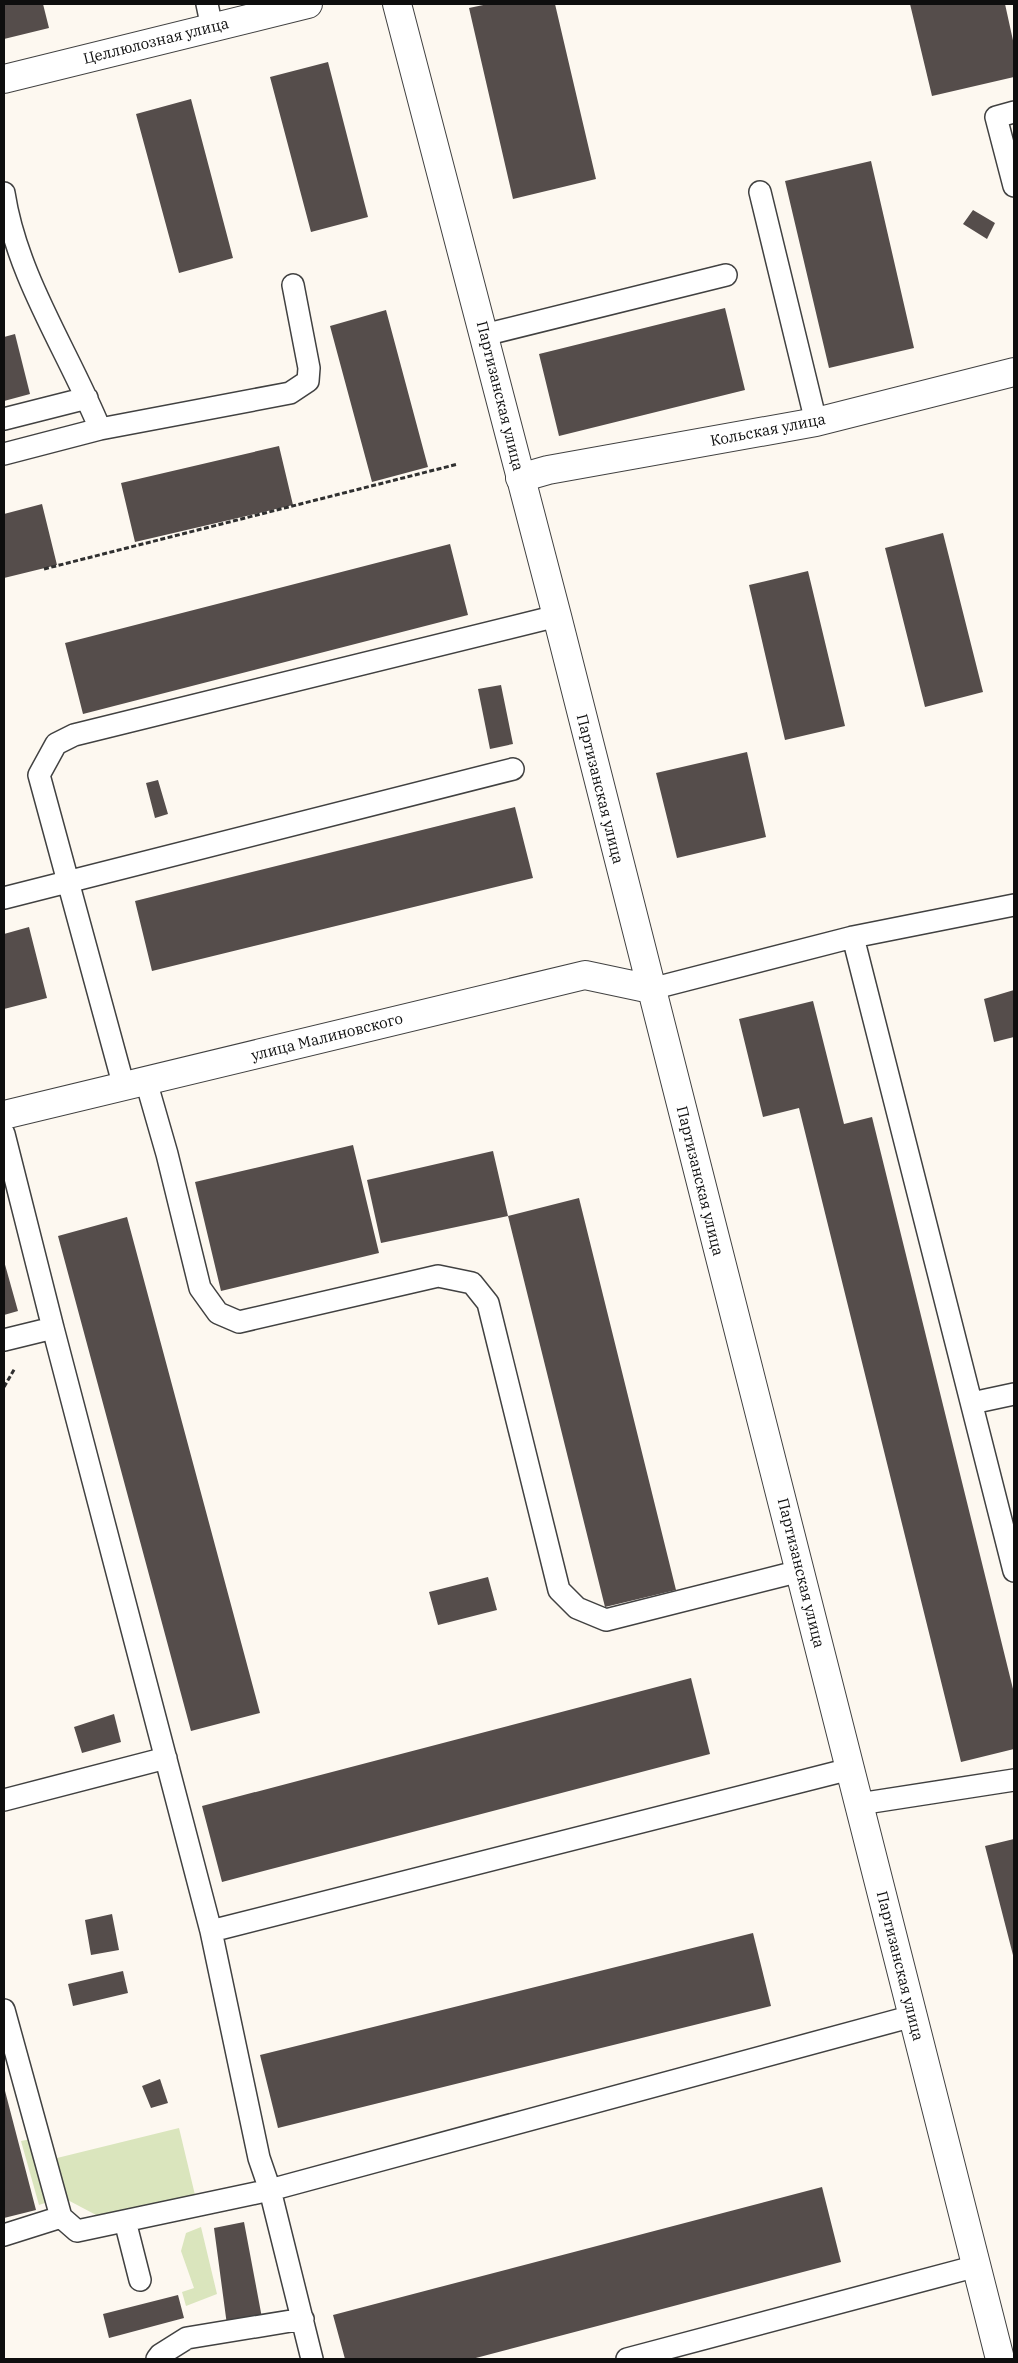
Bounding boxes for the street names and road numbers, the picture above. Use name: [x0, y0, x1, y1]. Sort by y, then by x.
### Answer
street label: Целлюлозная улица: [81, 13, 231, 68]
street label: Партизанская улица: [473, 319, 528, 473]
street label: Кольская улица: [709, 409, 827, 450]
street label: Партизанская улица: [573, 712, 628, 866]
street label: улица Малиновского: [249, 1008, 405, 1065]
street label: Партизанская улица: [673, 1104, 728, 1258]
street label: Партизанская улица: [774, 1496, 829, 1650]
street label: Партизанская улица: [873, 1889, 928, 2043]

